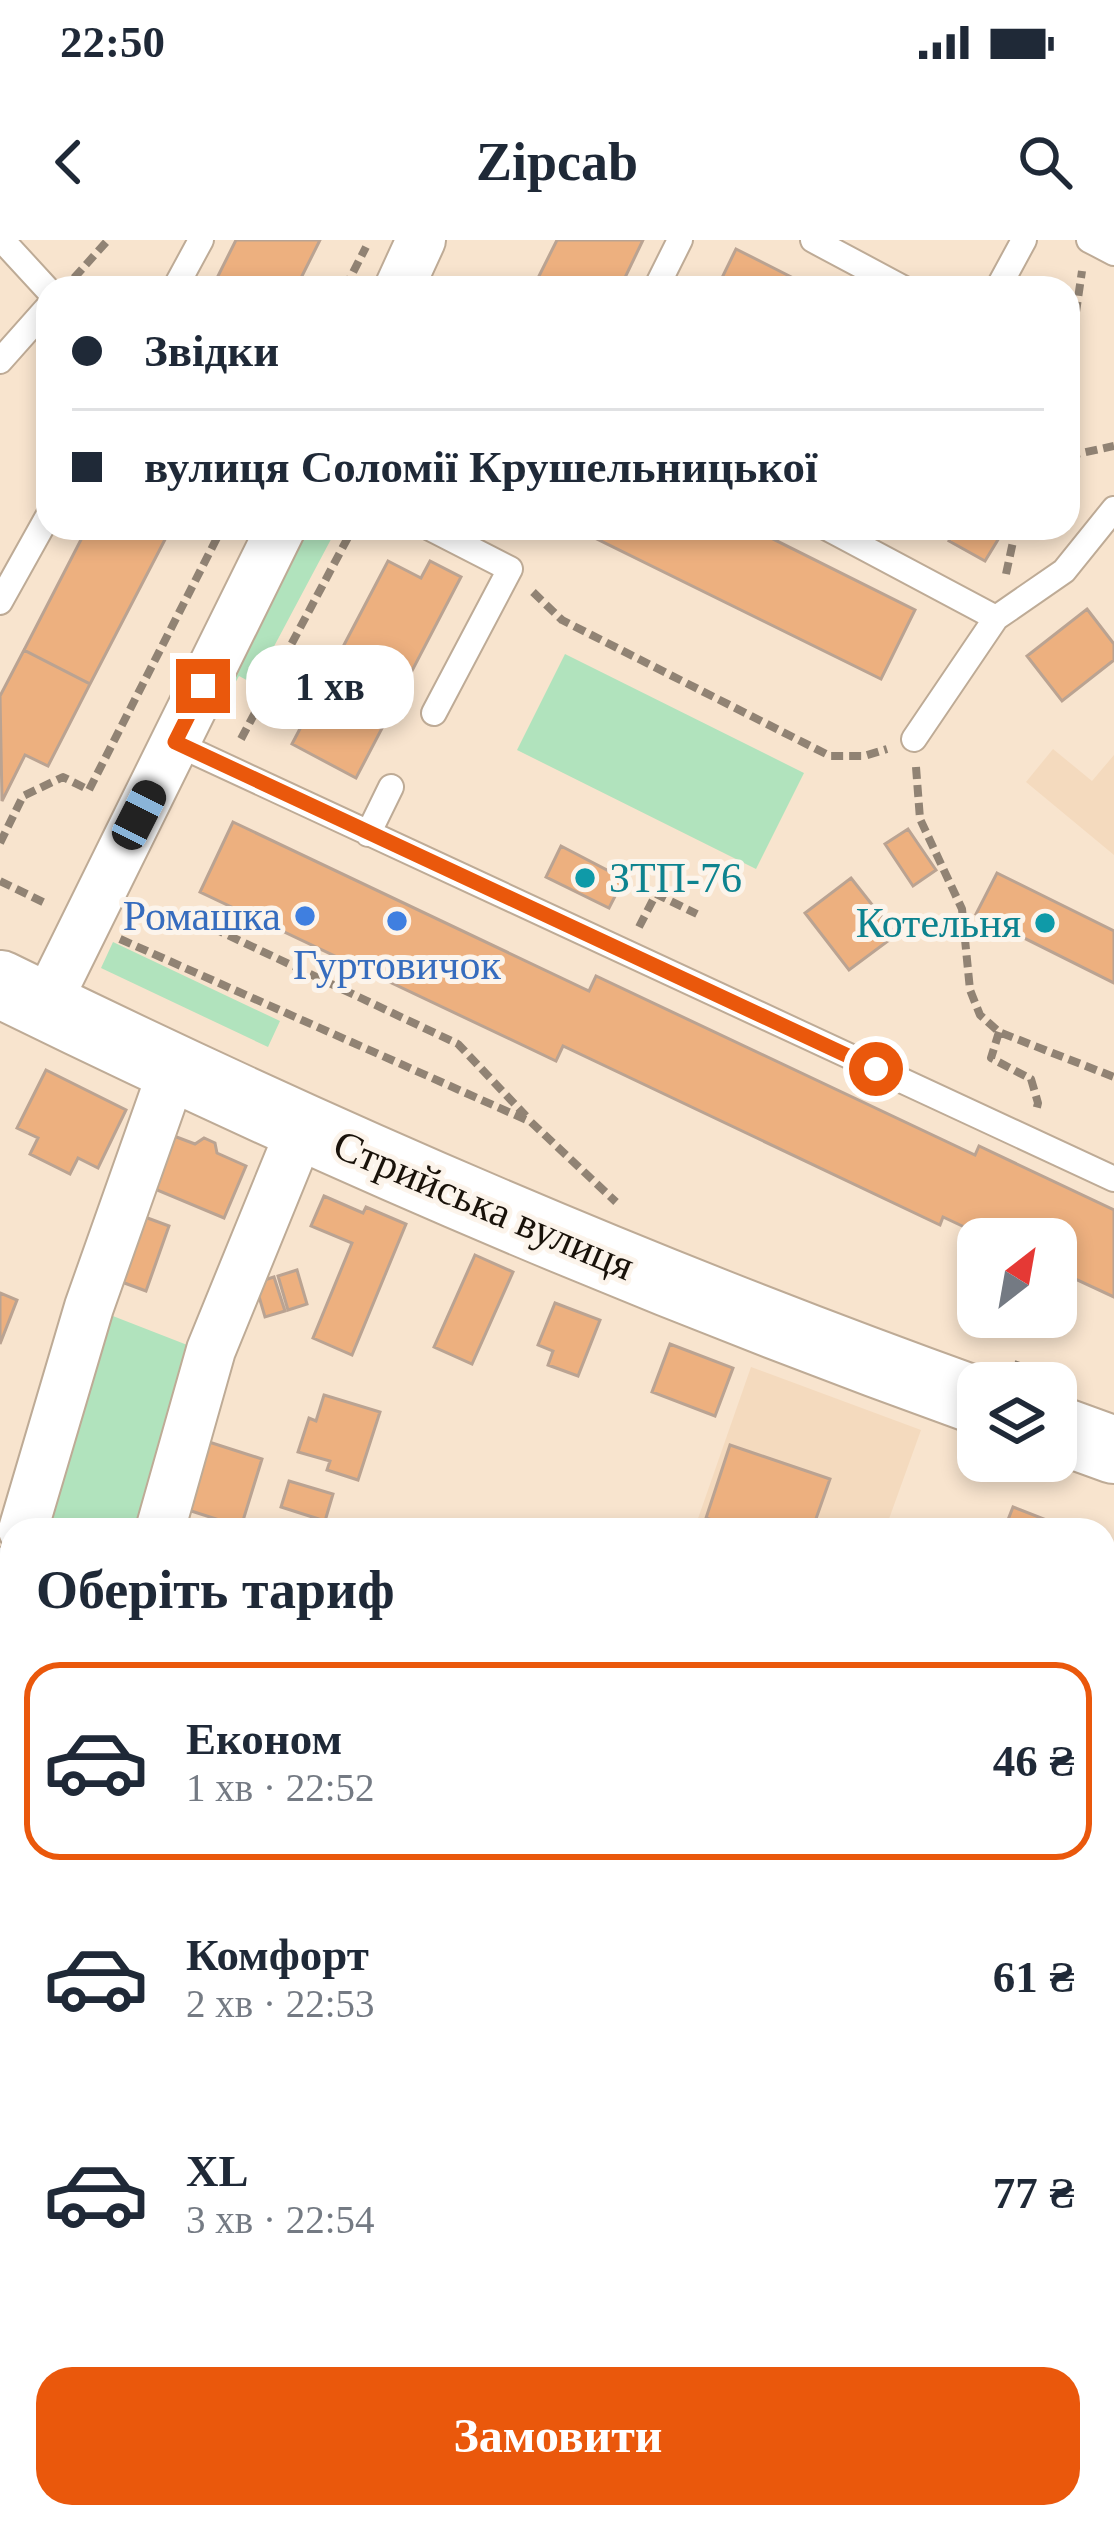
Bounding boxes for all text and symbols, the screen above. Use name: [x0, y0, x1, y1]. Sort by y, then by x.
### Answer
text: 22:50: [60, 17, 165, 67]
icon: back: [36, 129, 102, 195]
icon: search: [1012, 129, 1078, 195]
text: Zipcab: [476, 132, 638, 192]
text: Звідки: [144, 326, 279, 376]
text: вулиця Соломії Крушельницької: [144, 442, 818, 492]
callout: 1 хв: [245, 644, 413, 728]
route end: [176, 659, 230, 713]
text: 1 хв: [295, 665, 365, 708]
car: [107, 775, 171, 855]
place label: ЗТП-76: [609, 855, 742, 901]
marker: ЗТП-76: [572, 865, 598, 891]
place label: Ромашка: [123, 893, 281, 939]
place label: Котельня: [856, 900, 1021, 946]
marker: Ромашка: [292, 903, 318, 929]
marker: Гуртовичок: [384, 908, 410, 934]
marker: Котельня: [1032, 910, 1058, 936]
place label: Гуртовичок: [293, 942, 501, 988]
route start: [849, 1042, 903, 1096]
street label: Стрийська вулиця: [327, 1121, 641, 1289]
north arrow: [957, 1218, 1077, 1338]
map controls: [957, 1218, 1077, 1482]
button: layers: [957, 1362, 1077, 1482]
text: Оберіть тариф: [36, 1560, 395, 1620]
icon: car: [42, 1707, 150, 1815]
text: Економ: [186, 1714, 342, 1764]
text: 46 ₴: [993, 1736, 1074, 1786]
text: 1 хв · 22:52: [186, 1766, 375, 1809]
icon: car: [42, 1923, 150, 2031]
text: Комфорт: [186, 1930, 369, 1980]
text: 61 ₴: [993, 1952, 1074, 2002]
text: 2 хв · 22:53: [186, 1982, 375, 2025]
icon: car: [42, 2139, 150, 2247]
text: XL: [186, 2146, 249, 2196]
text: 77 ₴: [993, 2168, 1074, 2218]
text: 3 хв · 22:54: [186, 2198, 375, 2241]
button: Замовити: [36, 2367, 1080, 2505]

